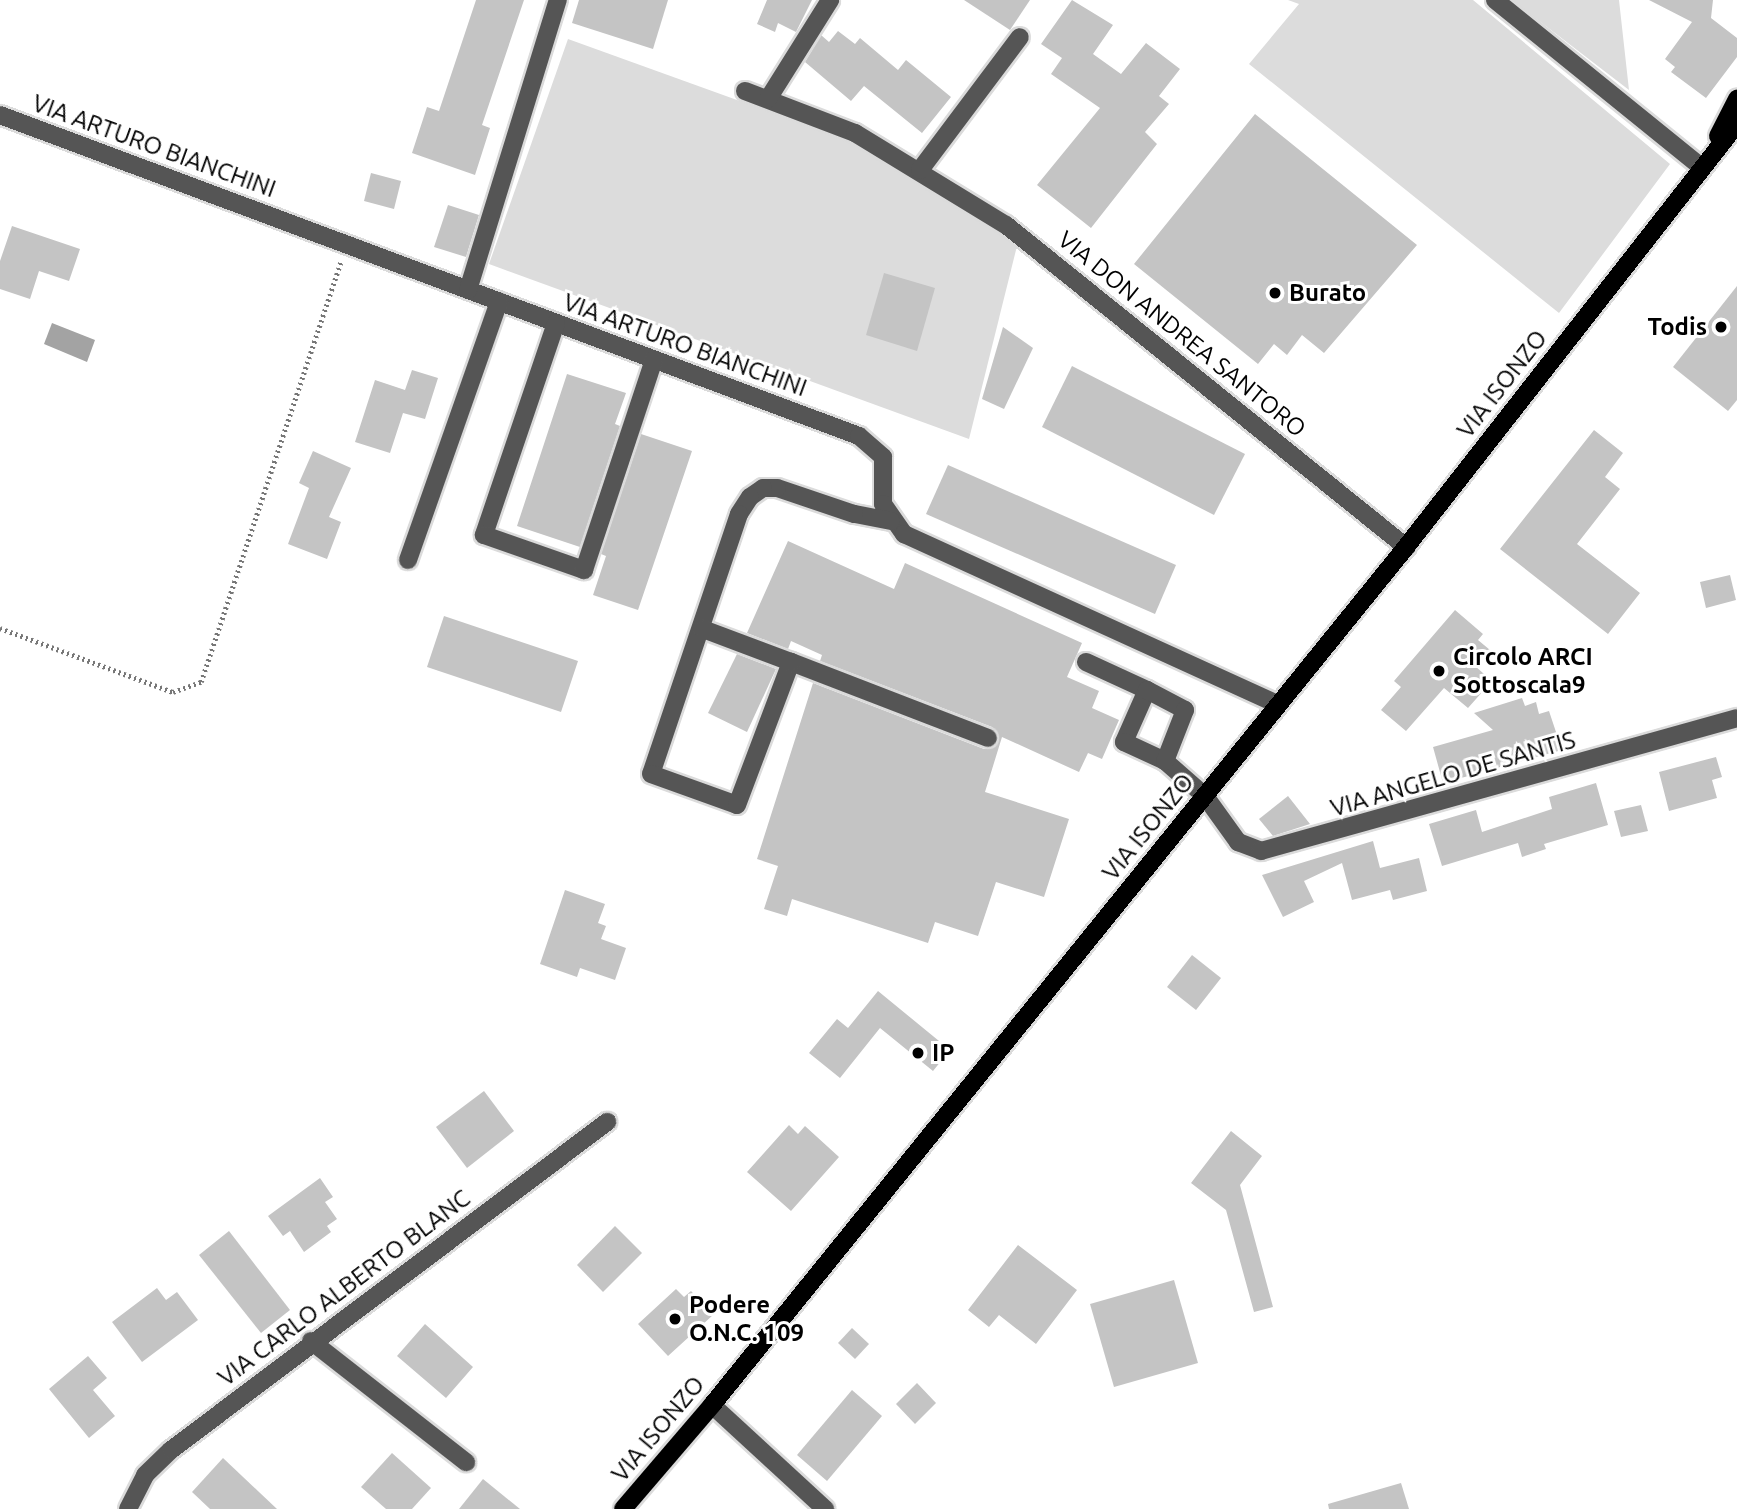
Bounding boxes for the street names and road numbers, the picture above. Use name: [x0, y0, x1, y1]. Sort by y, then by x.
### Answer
street label: VIA ARTURO BIANCHINI: [28, 89, 280, 203]
street label: VIA DON ANDREA SANTORO: [1052, 225, 1312, 443]
street label: VIA ARTURO BIANCHINI: [559, 288, 811, 402]
street label: VIA ISONZO: [1451, 324, 1553, 444]
street label: VIA ANGELO DE SANTIS: [1327, 725, 1579, 823]
street label: VIA ISONZO: [1096, 768, 1200, 886]
street label: VIA CARLO ALBERTO BLANC: [212, 1184, 476, 1392]
street label: VIA ISONZO: [606, 1370, 710, 1488]

